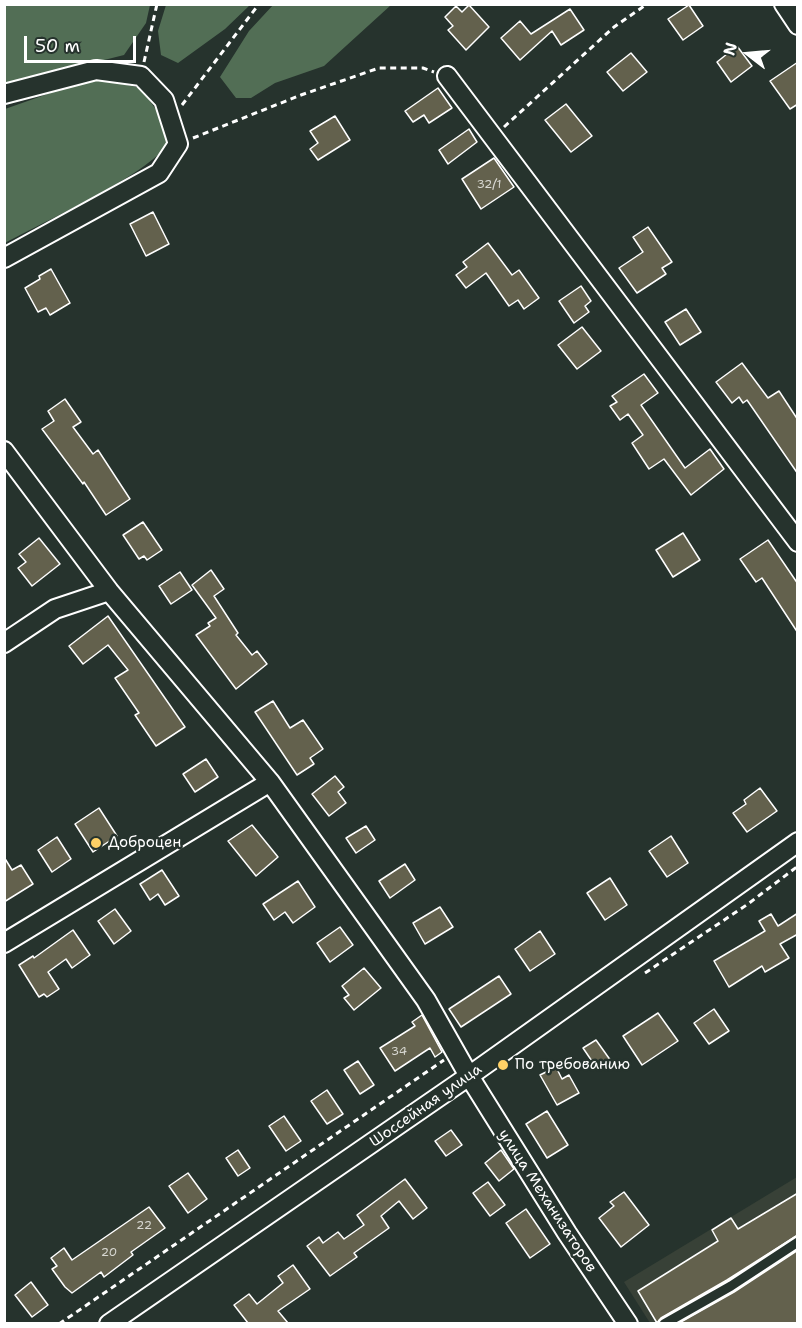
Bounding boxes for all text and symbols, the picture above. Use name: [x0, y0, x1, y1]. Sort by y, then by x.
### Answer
scale bar: [27, 24, 140, 62]
north arrow: [718, 24, 778, 84]
text: 50 m: [35, 34, 80, 58]
text: N: [718, 40, 742, 58]
house number: 32/1: [477, 178, 501, 192]
place label: Доброцен: [108, 834, 181, 852]
marker: Доброцен: [89, 836, 103, 850]
house number: 34: [391, 1045, 407, 1059]
place label: По требованию: [515, 1056, 630, 1074]
marker: По требованию: [496, 1058, 510, 1072]
street label: Шоссейная улица: [367, 1061, 485, 1151]
street label: улица Механизаторов: [494, 1126, 600, 1276]
house number: 22: [136, 1219, 152, 1233]
house number: 20: [101, 1246, 117, 1260]

